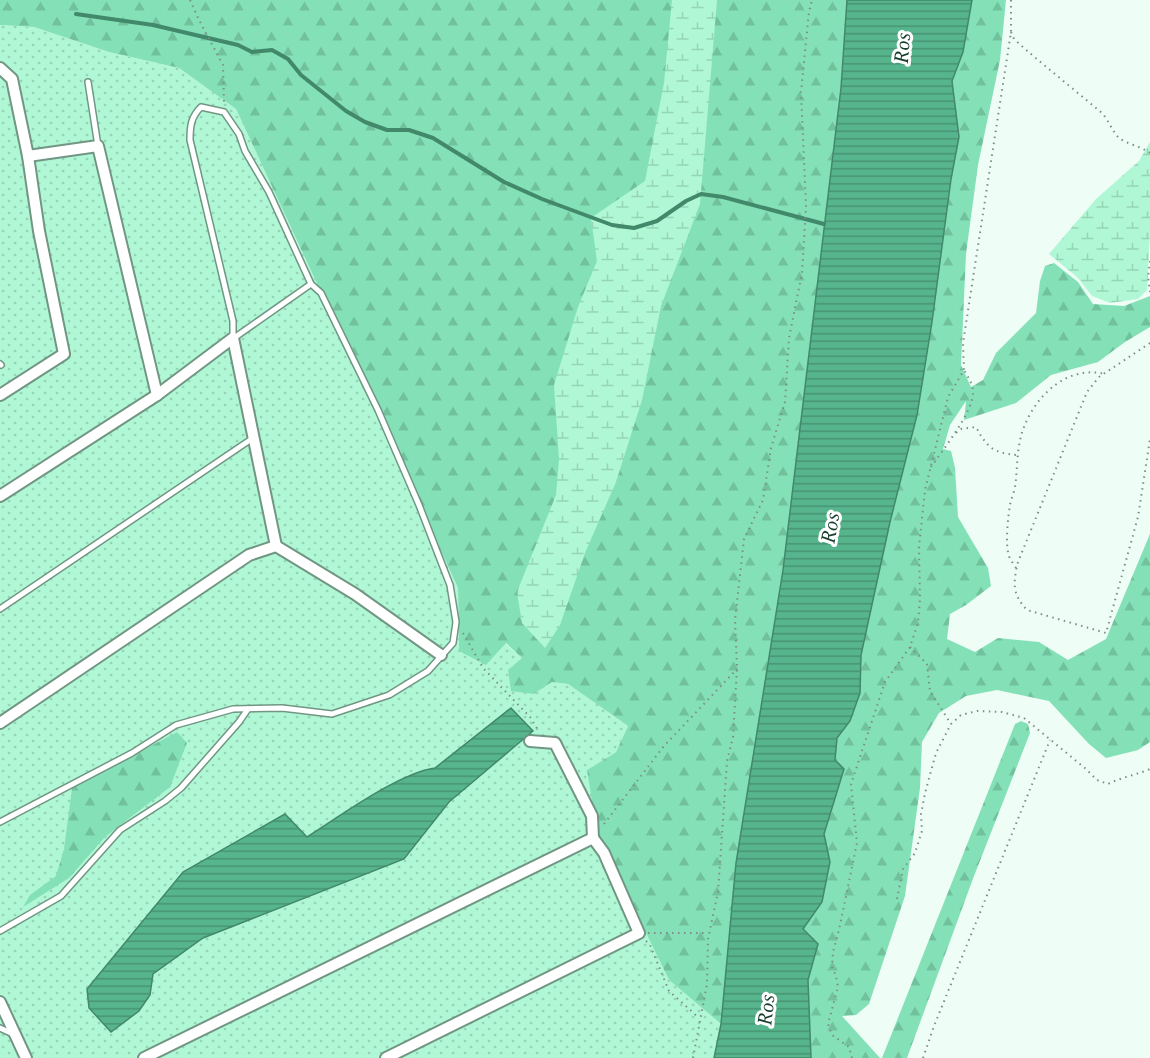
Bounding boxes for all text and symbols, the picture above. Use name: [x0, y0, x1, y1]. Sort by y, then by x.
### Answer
water label: Ros: [886, 31, 920, 65]
water label: Ros: [813, 510, 850, 546]
water label: Ros: [749, 993, 785, 1027]

